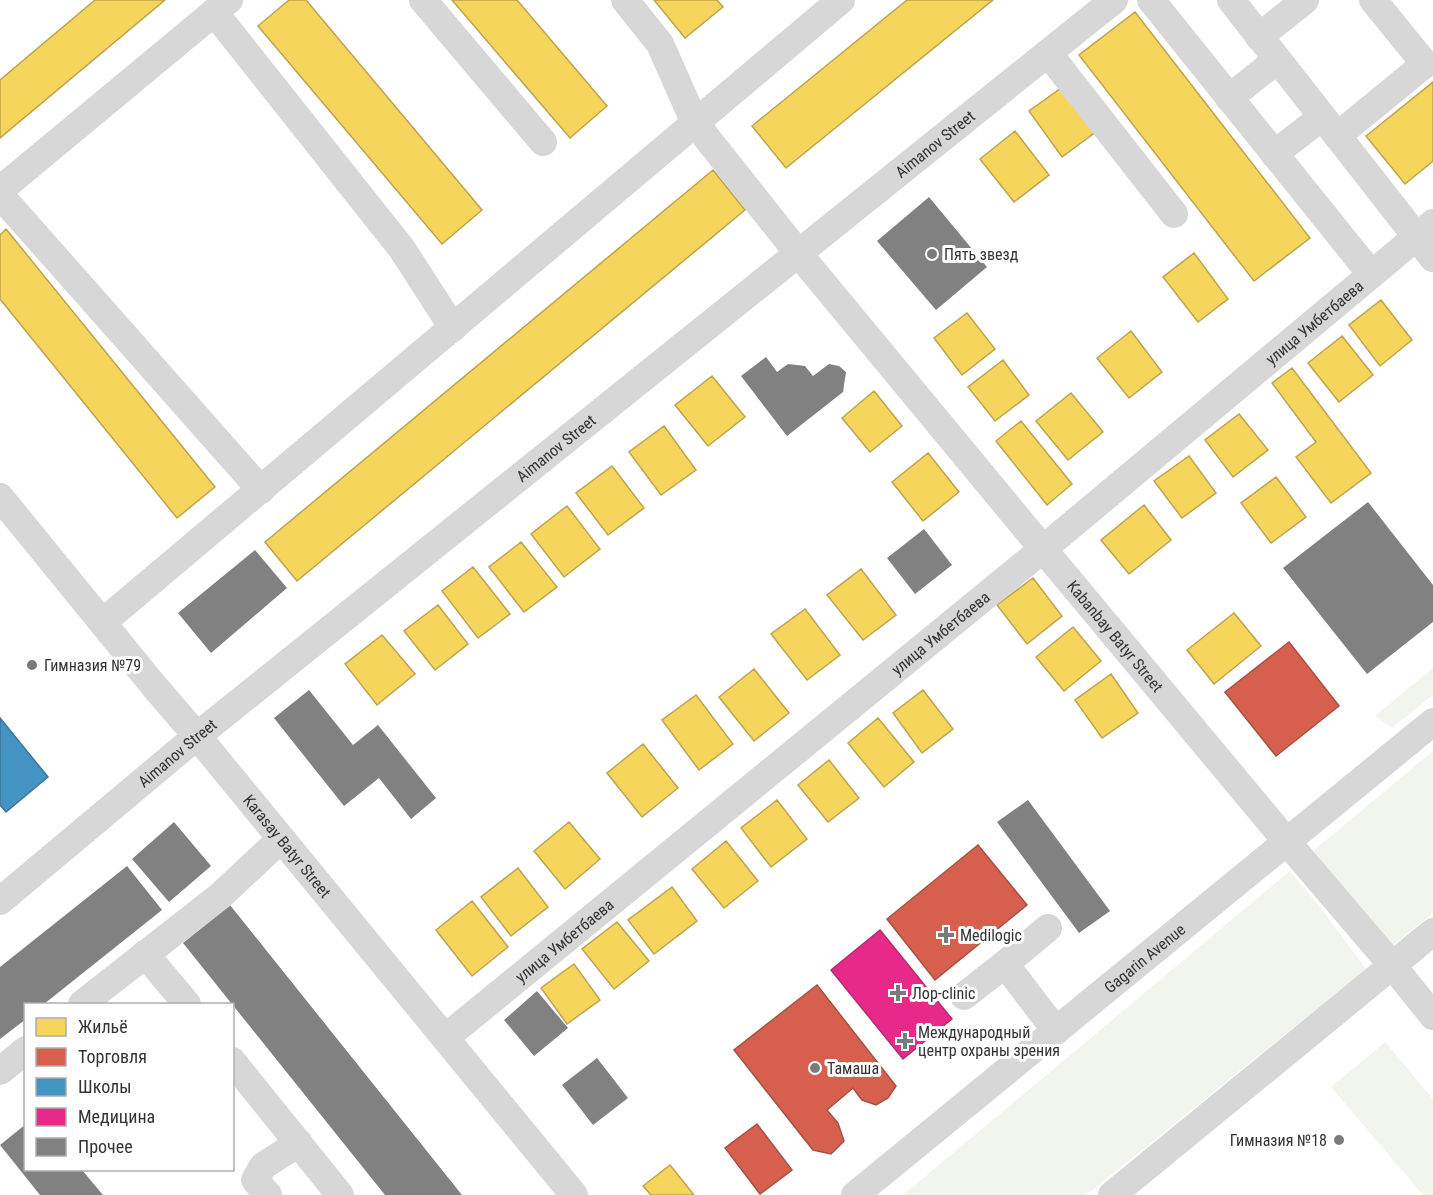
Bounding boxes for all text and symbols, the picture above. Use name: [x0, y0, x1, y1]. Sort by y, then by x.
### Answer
street label: Aimanov Street: [891, 106, 978, 181]
place label: Пять звезд: [944, 245, 1019, 264]
marker: Пять звезд: [925, 247, 939, 261]
street label: улица Умбетбаева: [1262, 276, 1367, 368]
street label: Aimanov Street: [512, 410, 599, 486]
street label: Kabanbay Batyr Street: [1064, 576, 1168, 696]
street label: улица Умбетбаева: [887, 587, 993, 679]
place label: Гимназия №79: [44, 656, 141, 675]
marker: Гимназия №79: [25, 658, 39, 672]
street label: Aimanov Street: [134, 715, 220, 791]
street label: Karasay Batyr Street: [239, 791, 335, 901]
street label: улица Умбетбаева: [511, 895, 617, 986]
street label: Gagarin Avenue: [1100, 920, 1189, 997]
marker: Medilogic: [937, 926, 955, 944]
place label: Medilogic: [960, 926, 1022, 945]
marker: Лор-clinic: [889, 984, 907, 1002]
place label: Лор-clinic: [912, 984, 975, 1003]
legend: [24, 1003, 234, 1171]
text: Жильё: [78, 1016, 128, 1037]
place label: Международный центр охраны зрения: [918, 1023, 1060, 1060]
marker: Международный центр охраны зрения: [896, 1032, 914, 1050]
text: Торговля: [78, 1046, 147, 1067]
place label: Тамаша: [827, 1059, 879, 1078]
marker: Тамаша: [808, 1061, 822, 1075]
text: Школы: [78, 1076, 131, 1097]
text: Медицина: [78, 1106, 155, 1127]
place label: Гимназия №18: [1230, 1131, 1327, 1150]
marker: Гимназия №18: [1332, 1133, 1346, 1147]
text: Прочее: [78, 1136, 133, 1157]

